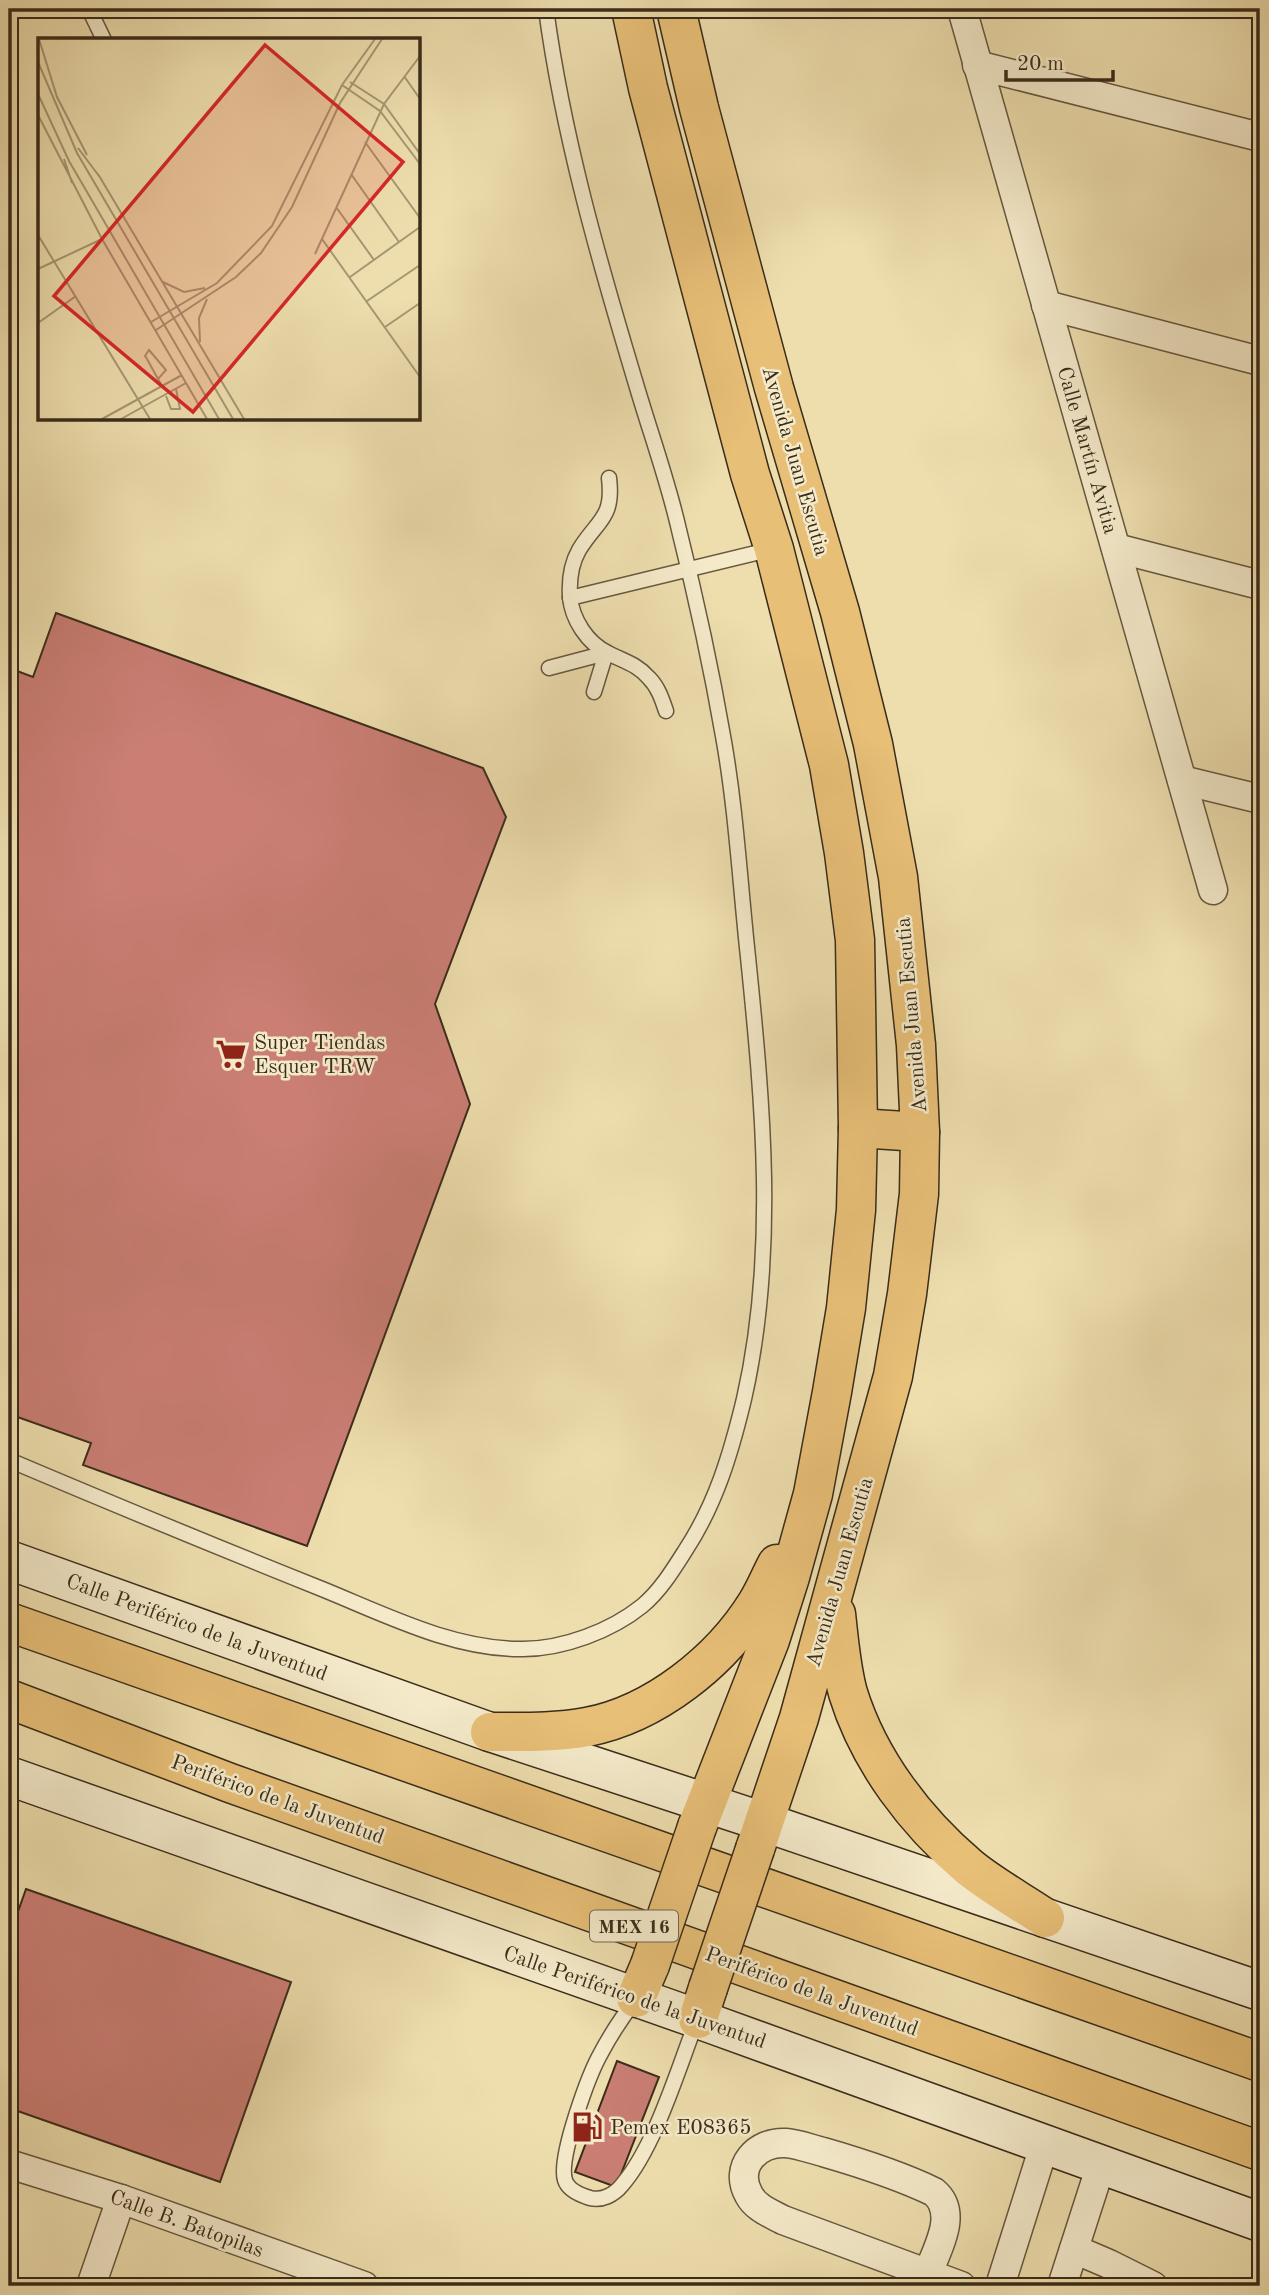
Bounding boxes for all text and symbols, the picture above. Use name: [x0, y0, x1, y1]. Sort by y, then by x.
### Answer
inset map: [38, 38, 420, 420]
scale bar: [1006, 38, 1113, 82]
text: 20 m: [1017, 54, 1064, 75]
street label: Avenida Juan Escutia: [757, 364, 832, 559]
street label: Calle Martín Avitia: [1053, 364, 1121, 536]
street label: Avenida Juan Escutia: [893, 916, 932, 1114]
place label: Super Tiendas Esquer TRW: [254, 1033, 385, 1078]
supermarket icon: Super Tiendas Esquer TRW: [214, 1037, 248, 1071]
street label: Avenida Juan Escutia: [803, 1475, 878, 1670]
street label: Calle Periférico de la Juventud: [63, 1571, 330, 1686]
street label: Periférico de la Juventud: [168, 1752, 387, 1849]
road number: MEX 16: [590, 1910, 678, 1942]
street label: Calle Periférico de la Juventud: [500, 1943, 769, 2053]
street label: Periférico de la Juventud: [702, 1944, 921, 2041]
fuel station icon: Pemex E08365: [570, 2110, 604, 2144]
place label: Pemex E08365: [610, 2118, 751, 2139]
street label: Calle B. Batopilas: [107, 2187, 266, 2262]

